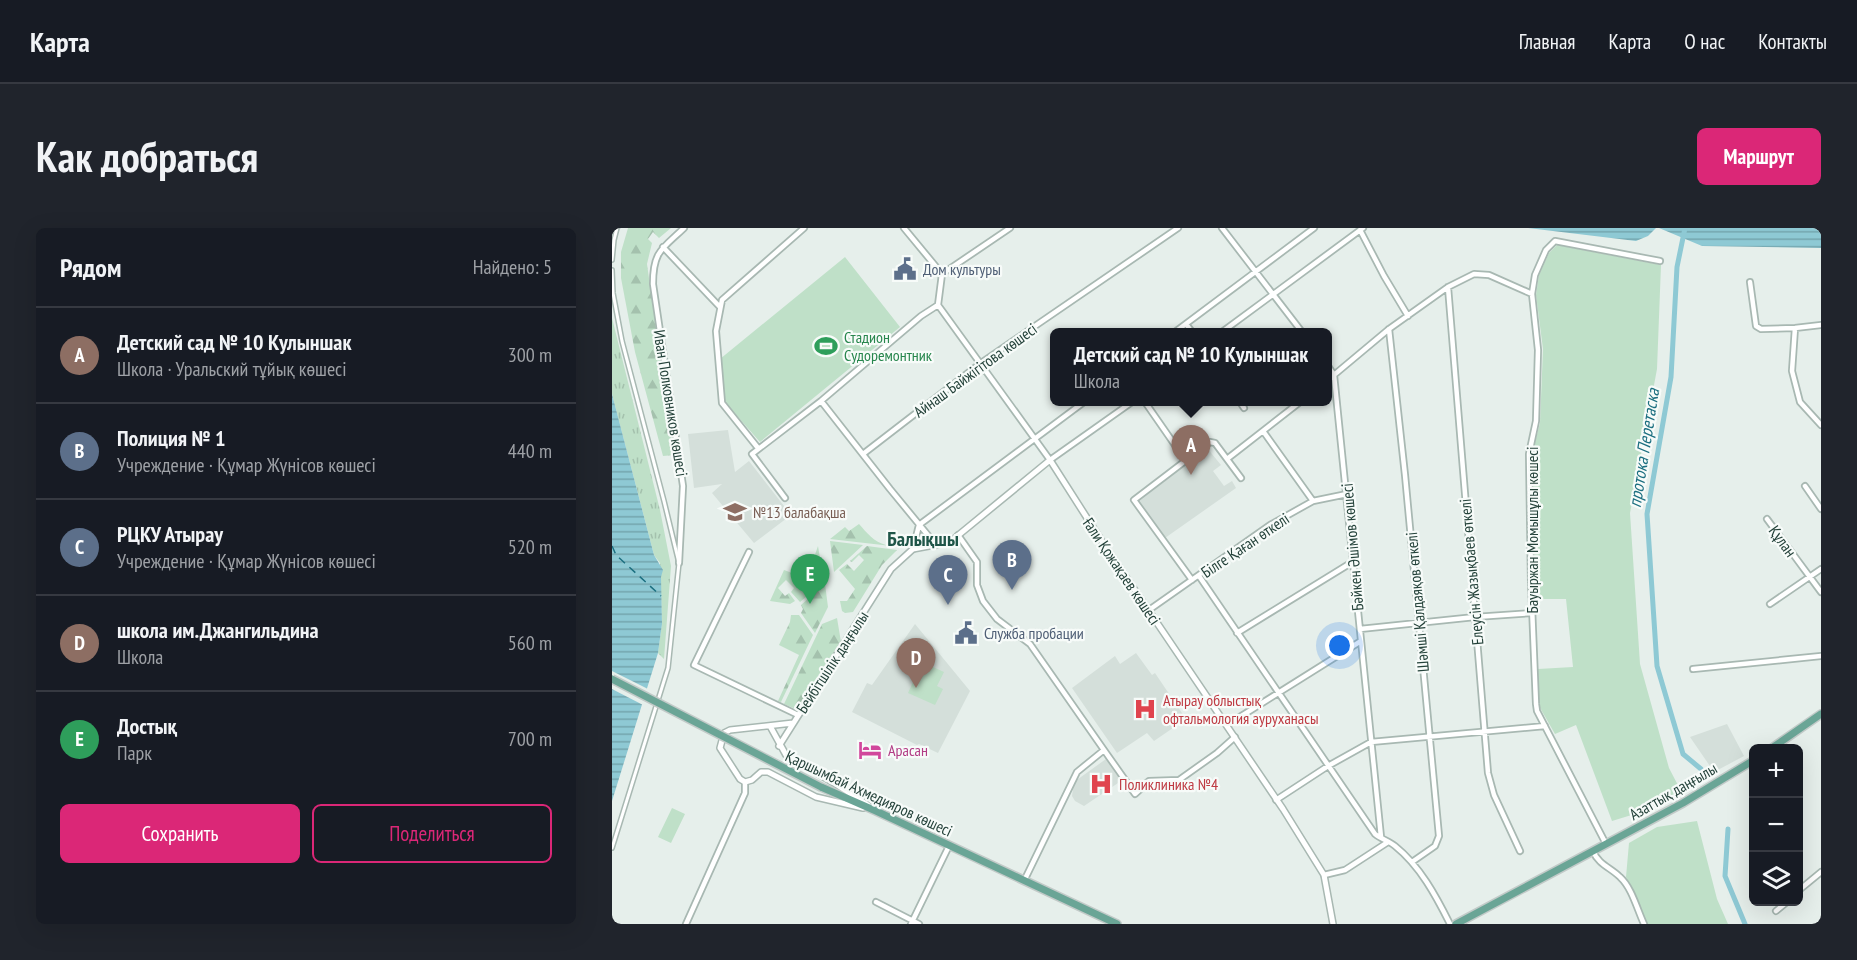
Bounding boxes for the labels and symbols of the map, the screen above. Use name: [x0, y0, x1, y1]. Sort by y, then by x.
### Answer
public building icon: Дом культуры: [892, 256, 918, 282]
place label: Дом культуры: [923, 259, 1001, 279]
street label: Айнаш Байжігітова көшесі: [909, 318, 1041, 422]
place label: Стадион Судоремонтник: [844, 327, 933, 365]
street label: Иван Полковников көшесі: [650, 328, 692, 478]
sports icon: Стадион Судоремонтник: [813, 333, 839, 359]
water label: протока Перетаска: [1623, 386, 1664, 509]
pin: A: [1172, 426, 1210, 475]
street label: Бауыржан Момышұлы көшесі: [1522, 447, 1542, 613]
street label: Бәйкен Әшімов көшесі: [1336, 482, 1368, 612]
street label: Елеусін Жазықбаев өткелі: [1455, 498, 1487, 646]
school or university icon: №13 балабақша: [722, 499, 748, 525]
place label: №13 балабақша: [753, 502, 846, 522]
street label: Білге Қаған өткелі: [1197, 508, 1293, 582]
street label: Ғали Қожақаев көшесі: [1079, 514, 1165, 628]
street label: Құлан: [1765, 521, 1801, 561]
district label: Балықшы: [887, 526, 959, 552]
street label: Шәмші Қалдаяқов өткелі: [1401, 531, 1433, 673]
pin: B: [992, 540, 1032, 590]
pin: E: [790, 554, 830, 604]
pin: C: [928, 556, 968, 605]
street label: Бейбітшілік даңғылы: [791, 607, 873, 717]
public building icon: Служба пробации: [953, 620, 979, 646]
place label: Служба пробации: [984, 623, 1084, 643]
your location: [1325, 631, 1354, 660]
pin: D: [896, 638, 936, 688]
place label: Атырау облыстық офтальмология ауруханасы: [1163, 690, 1319, 728]
hospital icon: Атырау облыстық офтальмология ауруханасы: [1132, 696, 1158, 722]
hotel icon: Арасан: [857, 737, 883, 763]
place label: Арасан: [888, 740, 928, 760]
street label: Қаршымбай Ахмедияров көшесі: [782, 746, 956, 840]
street label: Азаттық даңғылы: [1625, 758, 1721, 824]
hospital icon: Поликлиника №4: [1088, 771, 1114, 797]
place label: Поликлиника №4: [1119, 774, 1218, 794]

